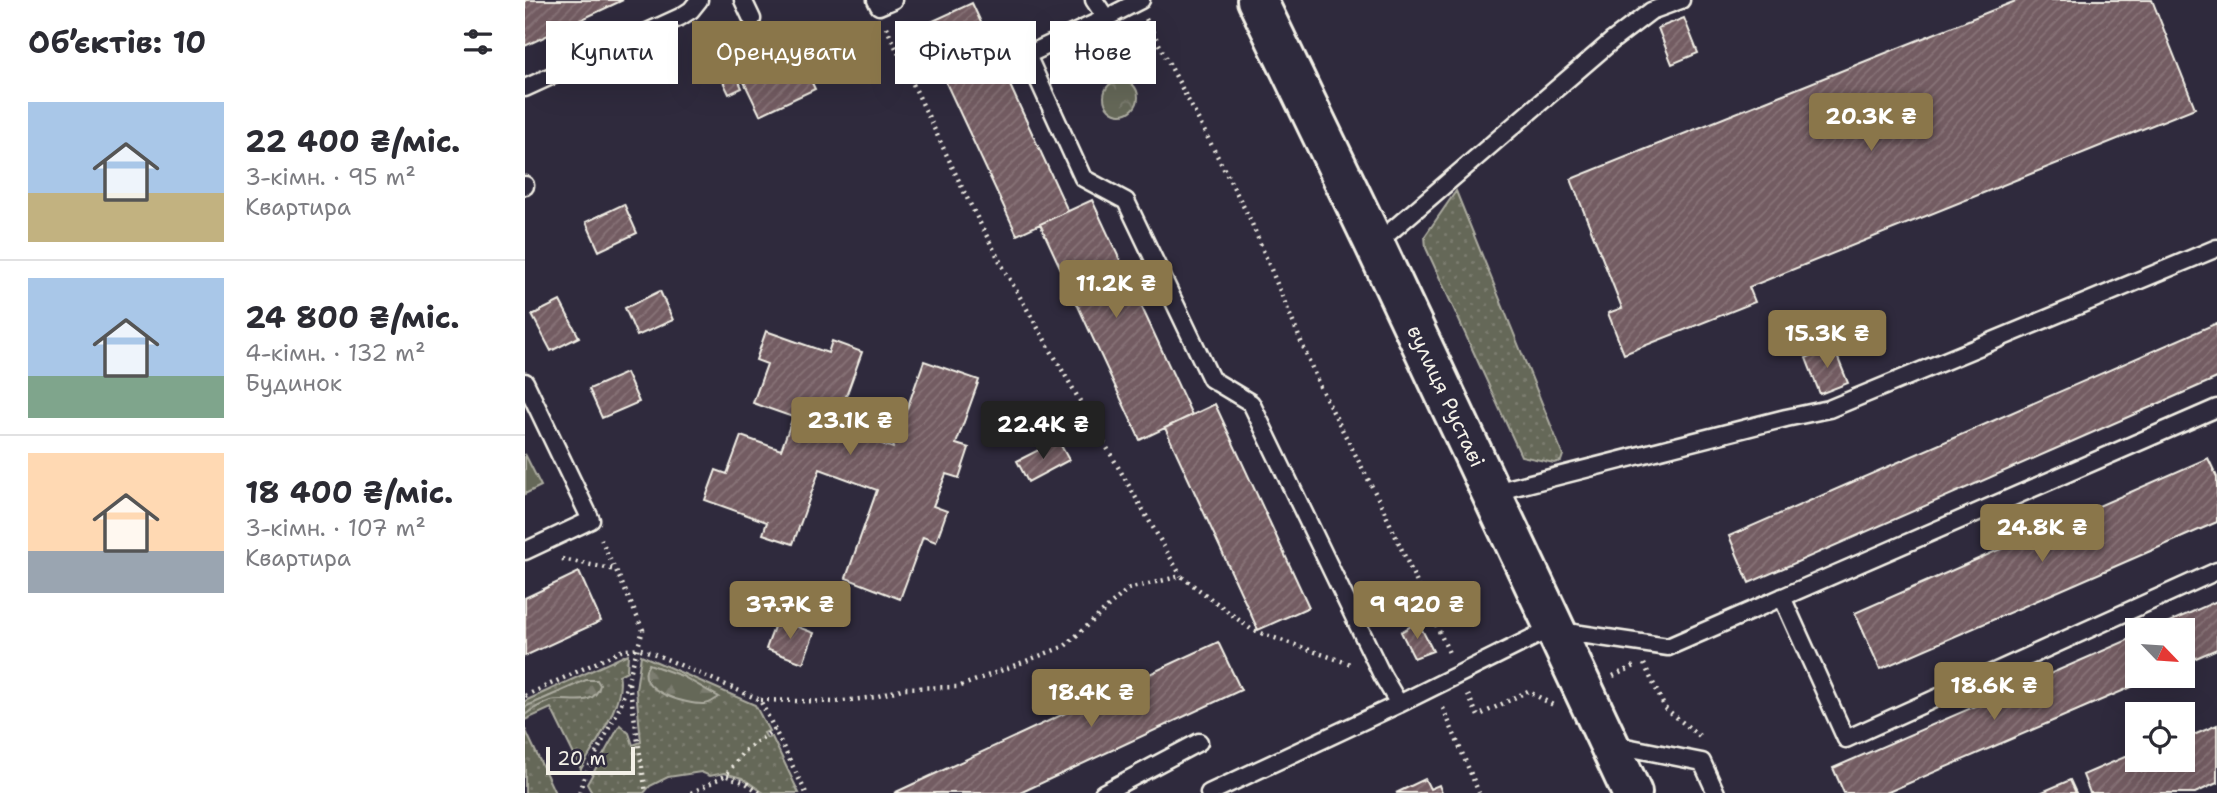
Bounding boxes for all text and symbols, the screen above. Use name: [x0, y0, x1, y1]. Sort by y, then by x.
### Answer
chip: Купити: [546, 21, 678, 84]
chip: Орендувати: [692, 21, 881, 84]
chip: Фільтри: [895, 21, 1036, 84]
chip: Нове: [1050, 21, 1156, 84]
text: Об’єктів: 10: [28, 22, 206, 63]
icon: filters: [459, 23, 497, 61]
pin: 20.3K ₴: [1806, 94, 1936, 153]
text: 20.3K ₴: [1825, 101, 1917, 131]
text: 22 400 ₴/міс.: [245, 121, 460, 162]
icon: home: [84, 130, 168, 214]
text: 3-кімн. · 95 m²: [245, 162, 416, 192]
text: Квартира: [245, 192, 351, 222]
pin: 11.2K ₴: [1051, 260, 1181, 320]
text: 11.2K ₴: [1075, 268, 1157, 298]
text: 24 800 ₴/міс.: [245, 297, 459, 338]
icon: home: [84, 306, 168, 390]
pin: 15.3K ₴: [1762, 310, 1892, 370]
text: 15.3K ₴: [1784, 318, 1870, 348]
street label: вулиця Руставі: [1401, 321, 1491, 472]
text: 4-кімн. · 132 m²: [245, 338, 426, 368]
text: Будинок: [245, 368, 342, 398]
pin: 23.1K ₴: [785, 398, 915, 457]
pin: 22.4K ₴: [978, 402, 1108, 461]
text: 23.1K ₴: [807, 405, 893, 435]
text: 22.4K ₴: [997, 409, 1089, 439]
text: 18 400 ₴/міс.: [245, 472, 453, 513]
icon: home: [84, 481, 168, 565]
pin: 24.8K ₴: [1977, 504, 2107, 564]
text: 24.8K ₴: [1996, 512, 2088, 542]
text: 3-кімн. · 107 m²: [245, 513, 426, 543]
text: Квартира: [245, 543, 351, 573]
pin: 37.7K ₴: [725, 582, 855, 641]
pin: 9 920 ₴: [1352, 582, 1482, 641]
text: 37.7K ₴: [746, 589, 834, 619]
text: 9 920 ₴: [1369, 589, 1465, 619]
north arrow: [2125, 618, 2195, 688]
map controls: [2125, 618, 2195, 772]
pin: 18.6K ₴: [1929, 662, 2059, 722]
pin: 18.4K ₴: [1026, 670, 1156, 729]
text: 18.6K ₴: [1950, 670, 2038, 700]
text: 18.4K ₴: [1048, 677, 1134, 707]
button: locate: [2125, 702, 2195, 772]
scale bar: [546, 744, 635, 776]
text: 20 m: [557, 746, 606, 771]

